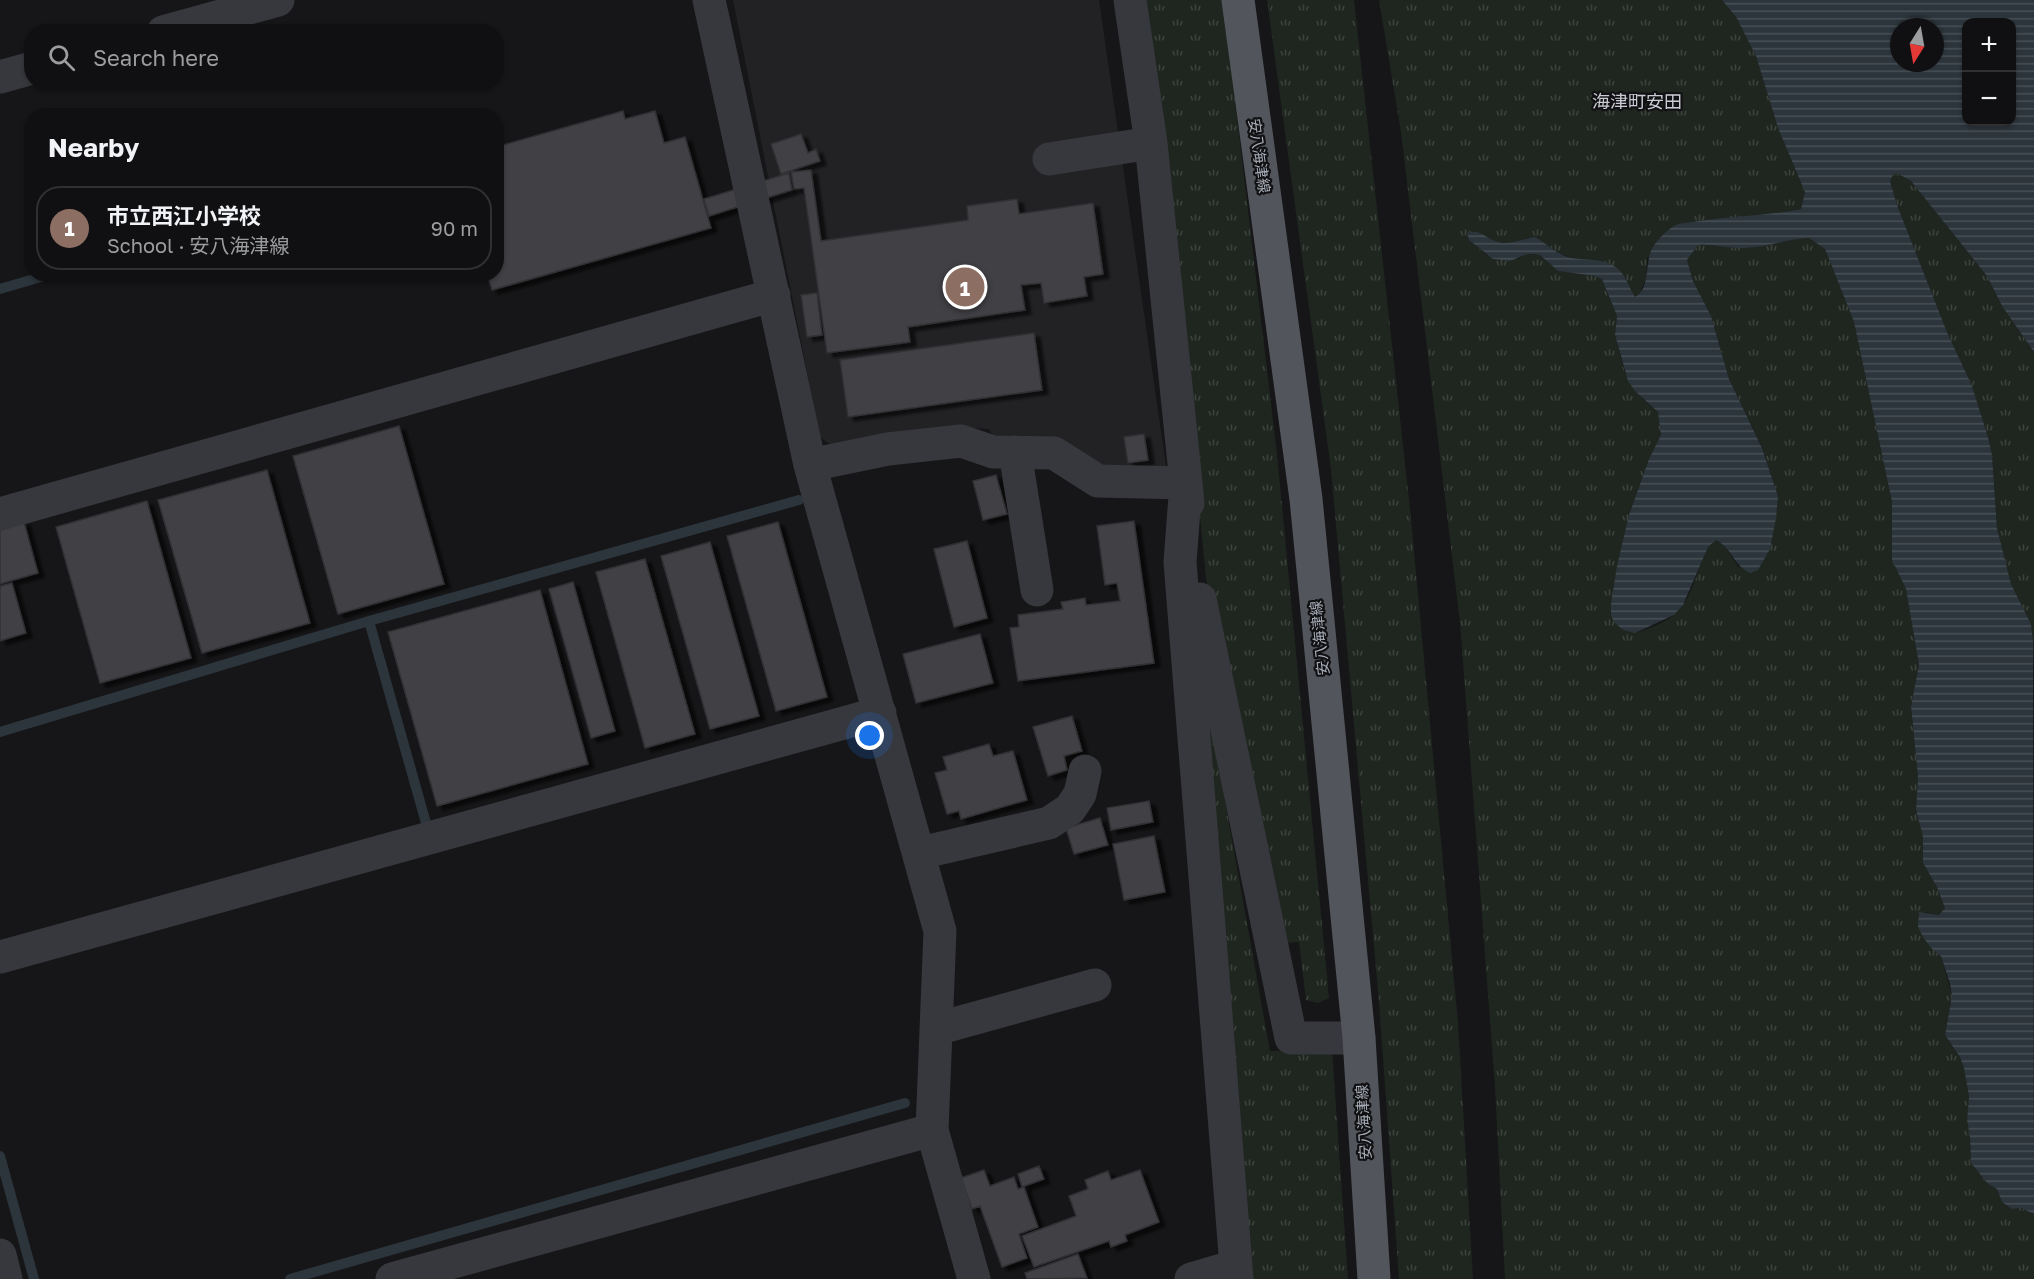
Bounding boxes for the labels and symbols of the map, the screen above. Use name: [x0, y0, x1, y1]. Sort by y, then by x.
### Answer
north arrow: [1890, 18, 1944, 72]
district label: 海津町安田: [1592, 90, 1682, 112]
street label: 安八海津線: [1246, 117, 1274, 194]
pin: 1: [946, 264, 984, 310]
street label: 安八海津線: [1306, 600, 1332, 676]
your location: [855, 721, 884, 750]
street label: 安八海津線: [1352, 1084, 1374, 1160]

